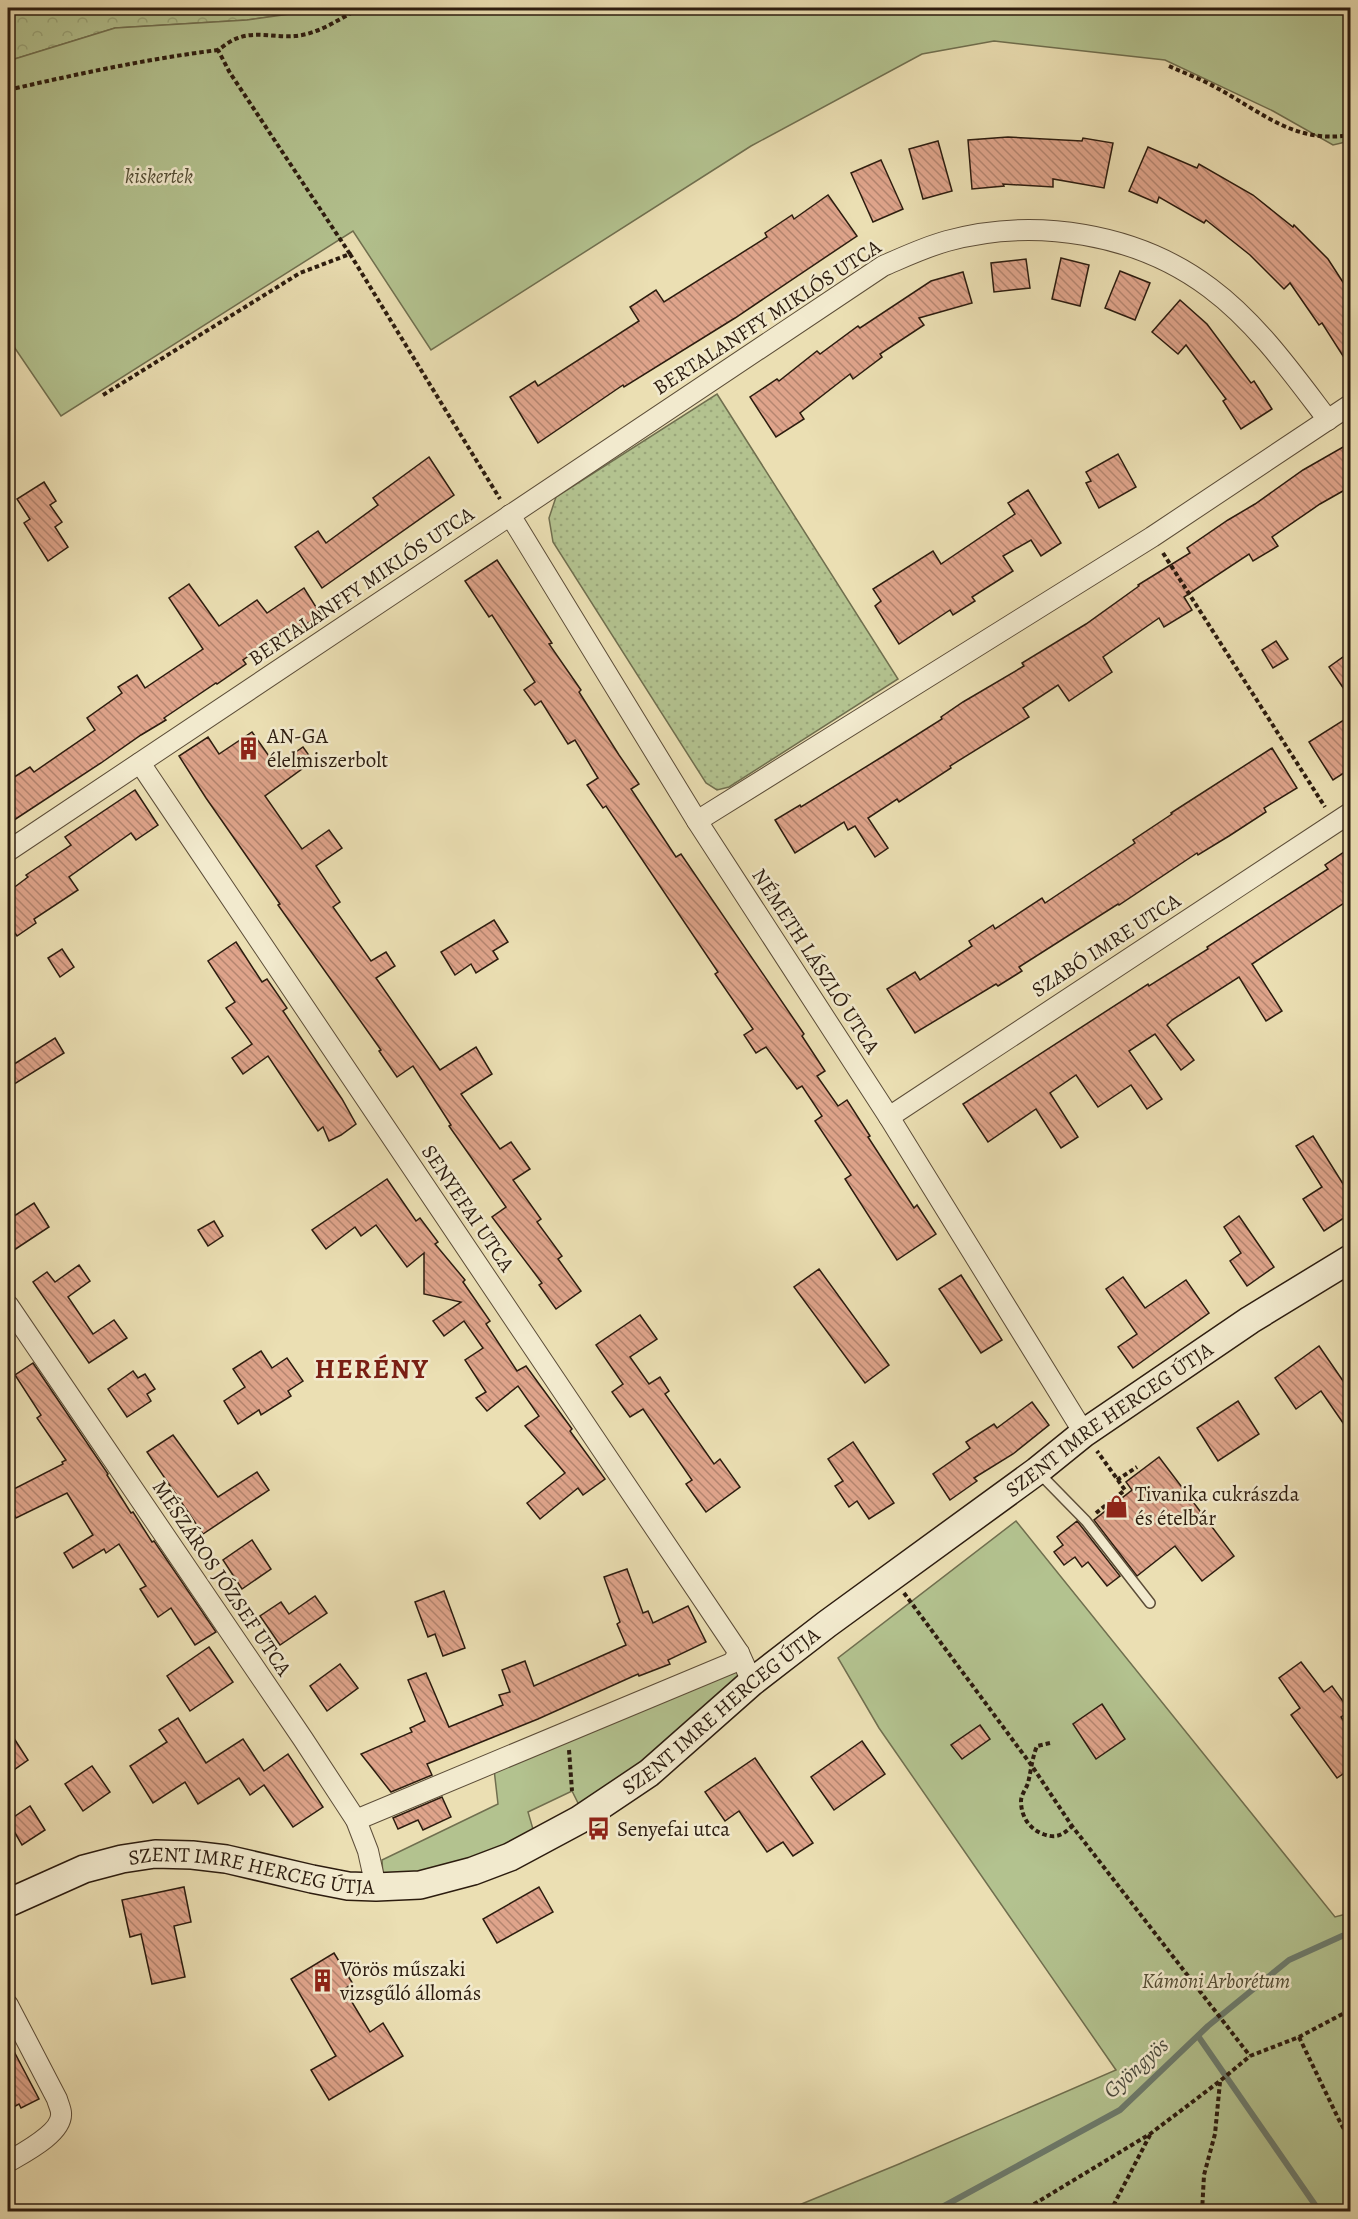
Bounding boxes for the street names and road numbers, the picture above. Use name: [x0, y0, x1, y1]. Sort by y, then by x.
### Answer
street label: BERTALANFFY MIKLÓS UTCA: [648, 232, 887, 401]
street label: BERTALANFFY MIKLÓS UTCA: [243, 499, 480, 672]
street label: NÉMETH LÁSZLÓ UTCA: [745, 863, 887, 1060]
street label: SZABÓ IMRE UTCA: [1026, 886, 1186, 1004]
street label: SENYEFAI UTCA: [415, 1139, 521, 1278]
street label: SZENT IMRE HERCEG ÚTJA: [1000, 1335, 1219, 1504]
street label: MÉSZÁROS JÓZSEF UTCA: [146, 1475, 299, 1682]
street label: SZENT IMRE HERCEG ÚTJA: [616, 1620, 826, 1801]
street label: SZENT IMRE HERCEG ÚTJA: [126, 1840, 376, 1901]

